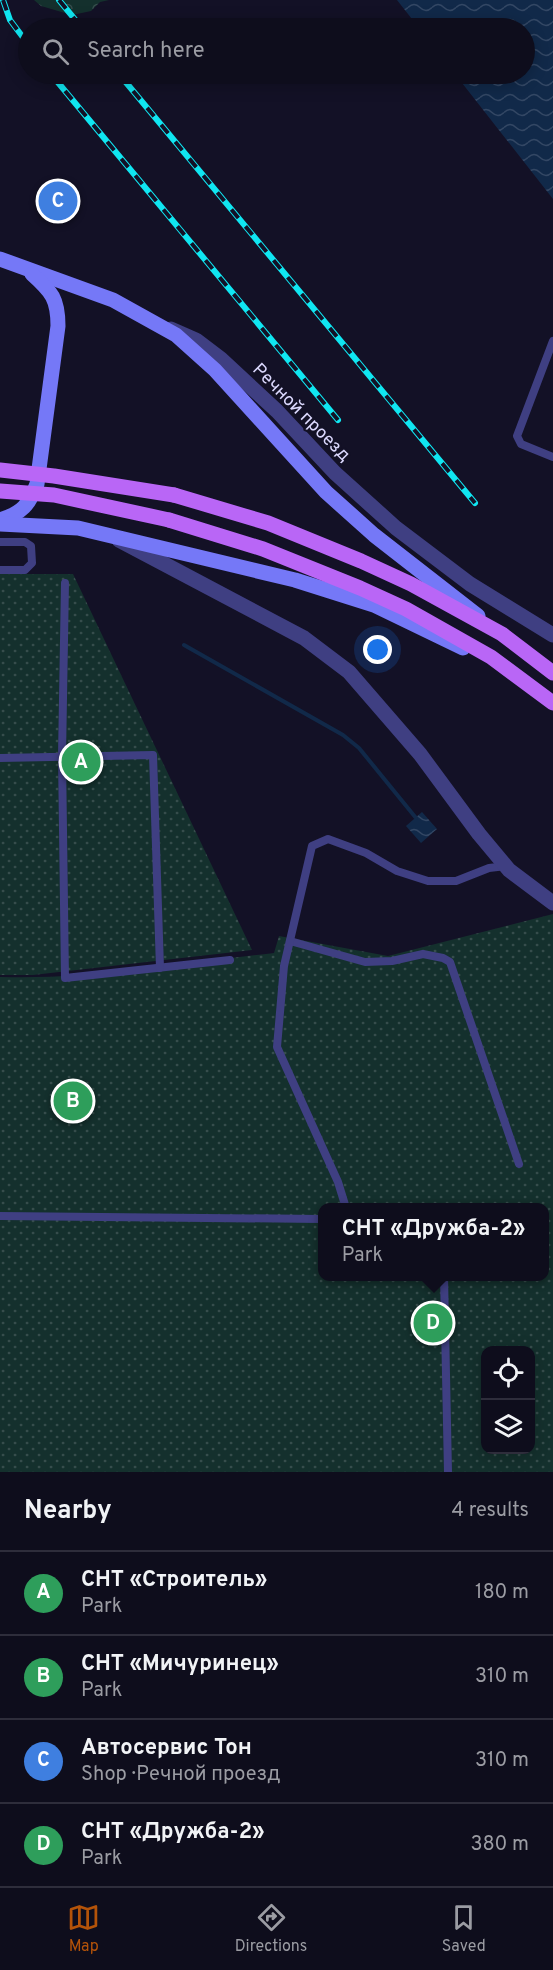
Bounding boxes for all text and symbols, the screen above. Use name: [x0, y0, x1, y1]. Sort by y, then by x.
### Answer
search box: [18, 18, 535, 84]
icon: search: [39, 35, 72, 68]
text: Search here: [87, 38, 205, 65]
pin: C: [38, 178, 78, 224]
street label: Речной проезд: [247, 359, 355, 467]
your location: [363, 635, 392, 664]
pin: A: [62, 740, 100, 784]
pin: B: [54, 1078, 92, 1124]
popup: [318, 1203, 549, 1281]
text: СНТ «Дружба-2»: [342, 1216, 525, 1243]
text: Park: [342, 1243, 383, 1269]
pin: D: [414, 1300, 452, 1346]
map controls: [481, 1346, 535, 1454]
button: locate: [481, 1346, 535, 1400]
button: layers: [481, 1400, 535, 1454]
text: Nearby: [24, 1495, 112, 1528]
text: 4 results: [452, 1498, 529, 1524]
text: СНТ «Строитель»: [81, 1567, 267, 1594]
text: A: [36, 1580, 51, 1606]
text: 180 m: [475, 1580, 529, 1606]
text: Park: [81, 1594, 122, 1620]
text: СНТ «Мичуринец»: [81, 1651, 279, 1678]
text: B: [37, 1664, 50, 1690]
text: 310 m: [475, 1664, 529, 1690]
text: Park: [81, 1678, 122, 1704]
text: Автосервис Тон: [81, 1735, 252, 1762]
text: C: [37, 1748, 50, 1774]
text: 310 m: [475, 1748, 529, 1774]
text: Shop · Речной проезд: [81, 1762, 281, 1788]
text: СНТ «Дружба-2»: [81, 1819, 265, 1846]
text: D: [36, 1832, 51, 1858]
text: 380 m: [470, 1832, 529, 1858]
text: Park: [81, 1846, 122, 1872]
tab: Map: [67, 1901, 100, 1957]
tab: Directions: [235, 1901, 307, 1957]
tab: Saved: [442, 1901, 486, 1957]

